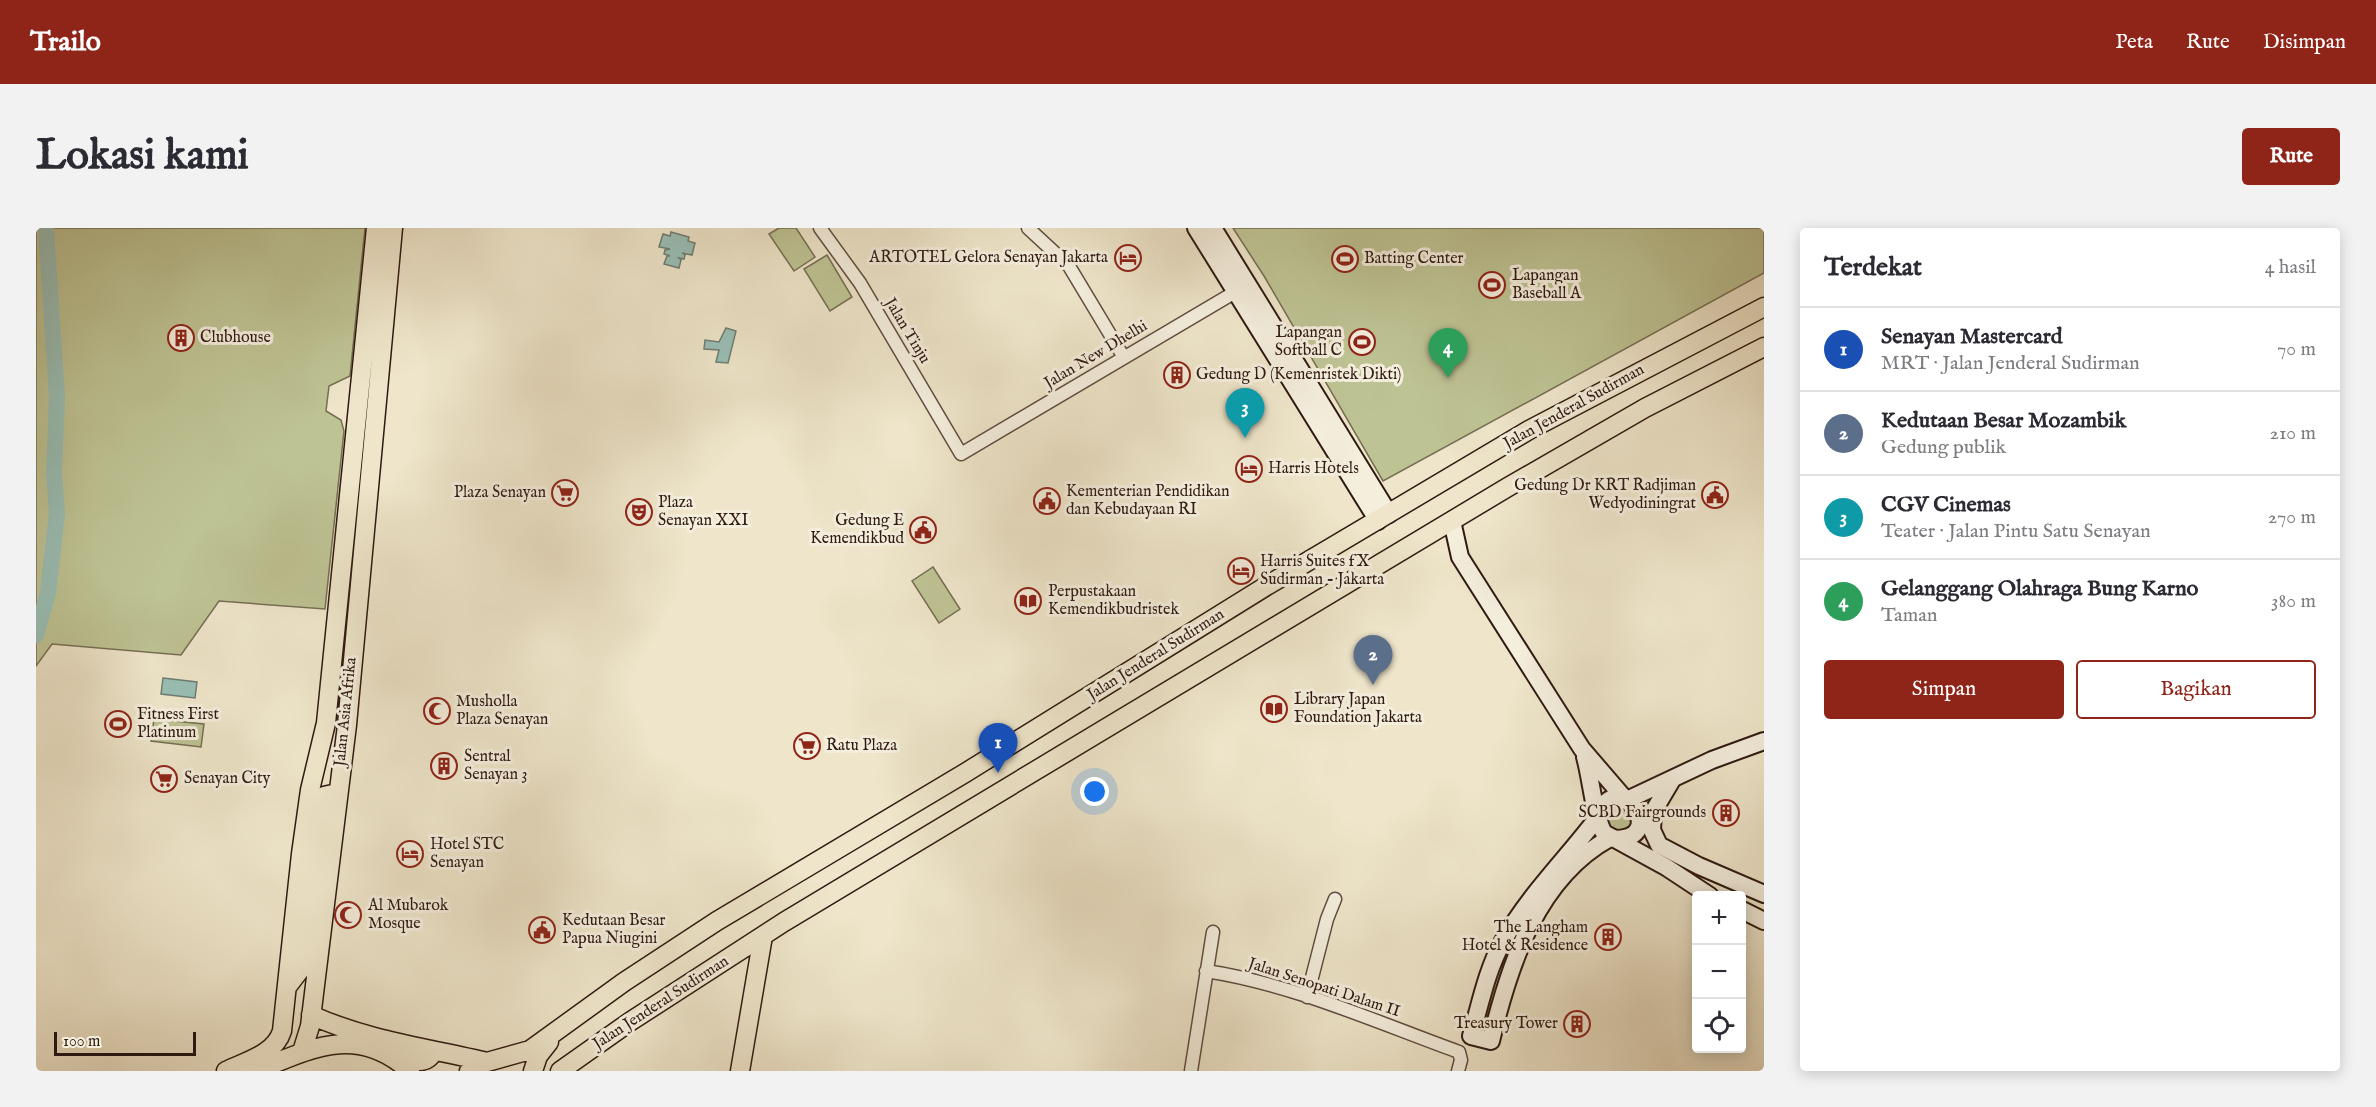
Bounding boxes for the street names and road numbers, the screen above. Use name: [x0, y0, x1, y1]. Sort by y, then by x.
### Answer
street label: Jalan Tinju: [879, 293, 934, 367]
street label: Jalan New Dhelhi: [1039, 316, 1151, 395]
street label: Jalan Jenderal Sudirman: [1498, 360, 1648, 455]
street label: Jalan Jenderal Sudirman: [1082, 604, 1229, 706]
street label: Jalan Asia Afrika: [330, 656, 362, 770]
street label: Jalan Jenderal Sudirman: [588, 951, 733, 1055]
street label: Jalan Senopati Dalam II: [1244, 953, 1403, 1022]

